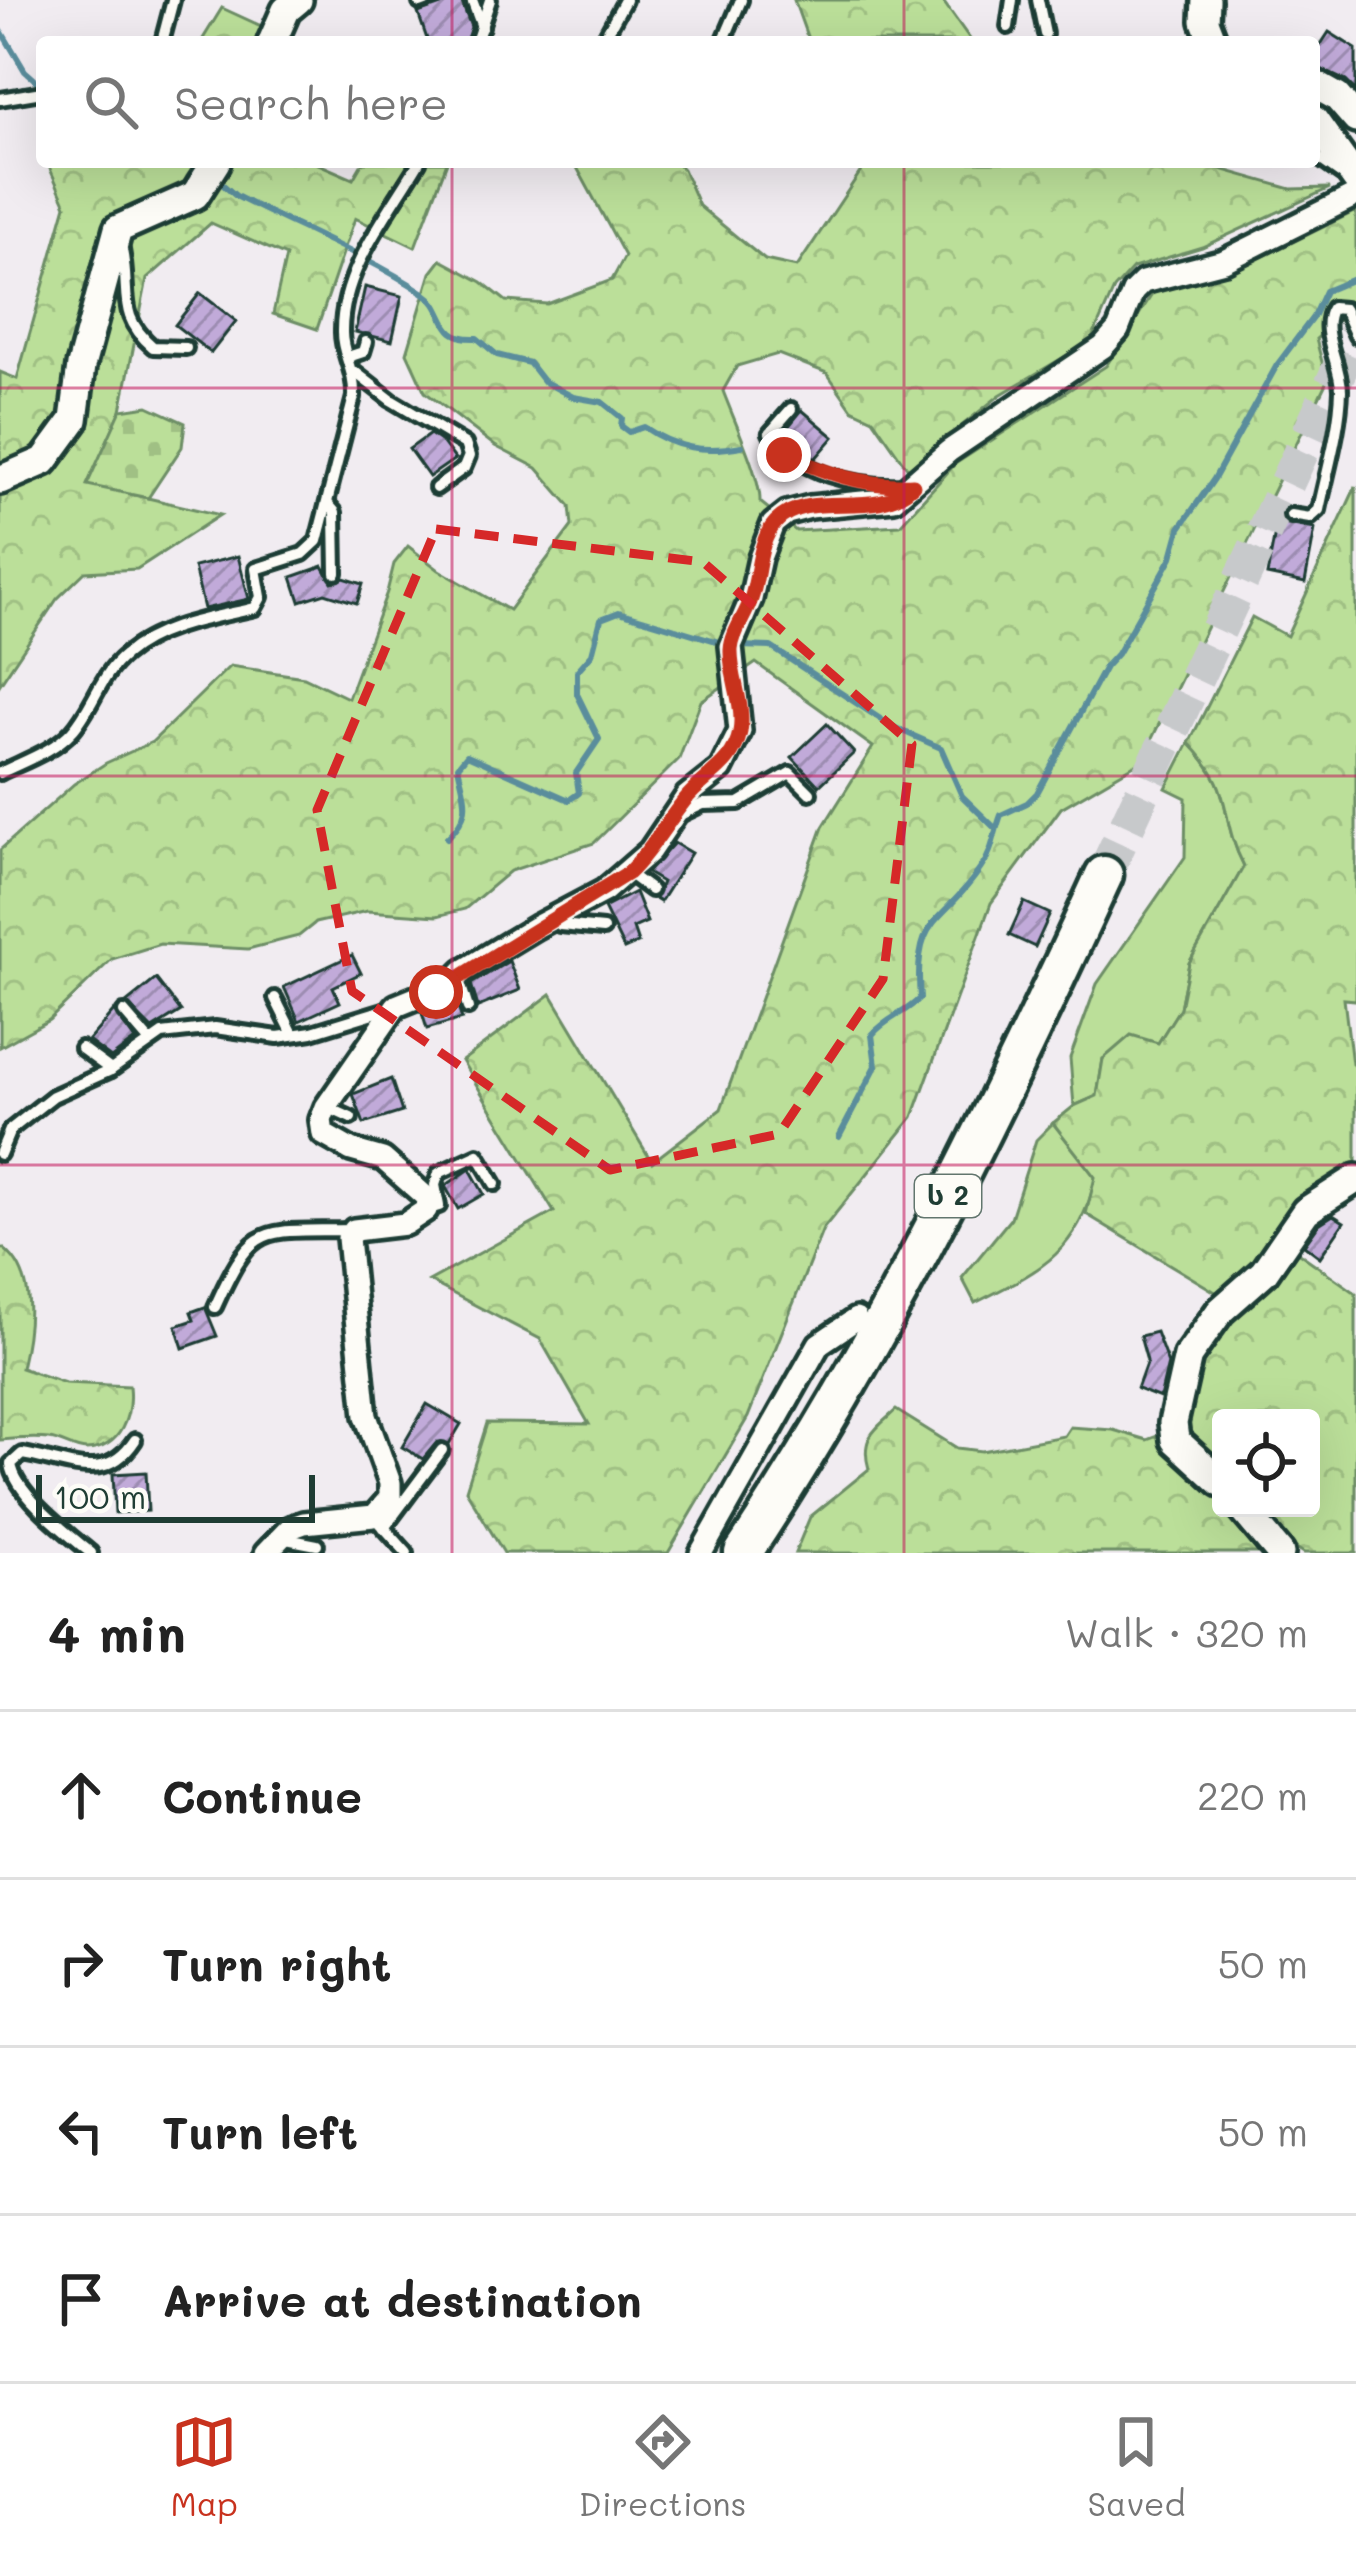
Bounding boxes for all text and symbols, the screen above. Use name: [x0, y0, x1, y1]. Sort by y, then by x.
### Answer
search box: [36, 36, 1320, 168]
icon: search: [78, 69, 144, 135]
text: Search here: [174, 73, 448, 131]
route end: [757, 428, 811, 482]
route start: [409, 965, 463, 1019]
road number: ს 2: [915, 1175, 981, 1217]
map controls: [1212, 1409, 1320, 1517]
button: locate: [1212, 1409, 1320, 1517]
scale bar: [36, 1469, 315, 1522]
text: 100 m: [54, 1474, 146, 1517]
text: 4 min: [48, 1598, 186, 1665]
text: Walk · 320 m: [1065, 1606, 1308, 1657]
icon: ahead: [48, 1762, 114, 1828]
text: Continue: [162, 1766, 362, 1824]
text: 220 m: [1197, 1769, 1308, 1820]
icon: right: [48, 1930, 114, 1996]
text: Turn right: [162, 1934, 391, 1992]
text: 50 m: [1218, 1937, 1308, 1988]
icon: left: [48, 2098, 114, 2164]
text: Turn left: [162, 2102, 358, 2160]
text: 50 m: [1218, 2105, 1308, 2156]
icon: arrive: [48, 2266, 114, 2332]
text: Arrive at destination: [162, 2270, 642, 2328]
tab: Map: [171, 2409, 238, 2524]
tab: Directions: [579, 2409, 746, 2524]
tab: Saved: [1088, 2409, 1185, 2524]

